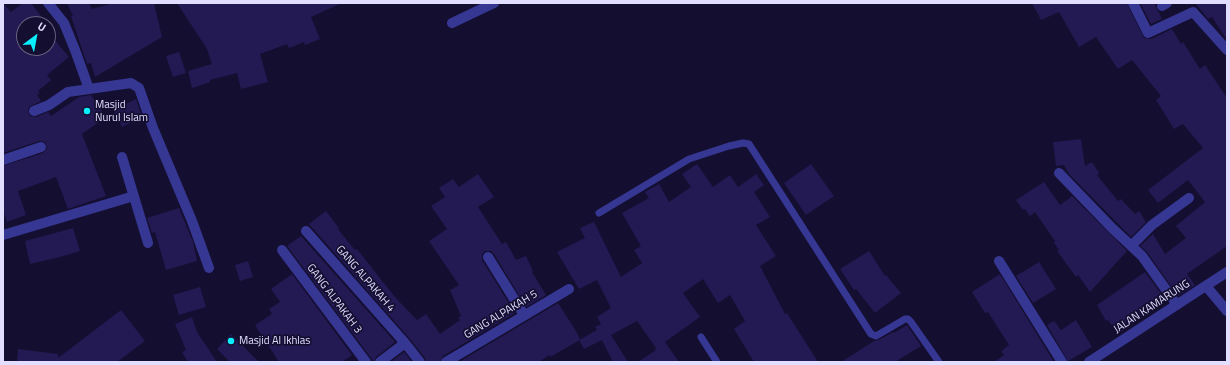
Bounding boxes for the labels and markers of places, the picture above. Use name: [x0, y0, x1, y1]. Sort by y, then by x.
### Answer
place label: Masjid Nurul Islam: [95, 98, 148, 124]
marker: Masjid Nurul Islam: [82, 106, 92, 116]
place label: Masjid Al Ikhlas: [239, 334, 310, 348]
marker: Masjid Al Ikhlas: [226, 336, 236, 346]

